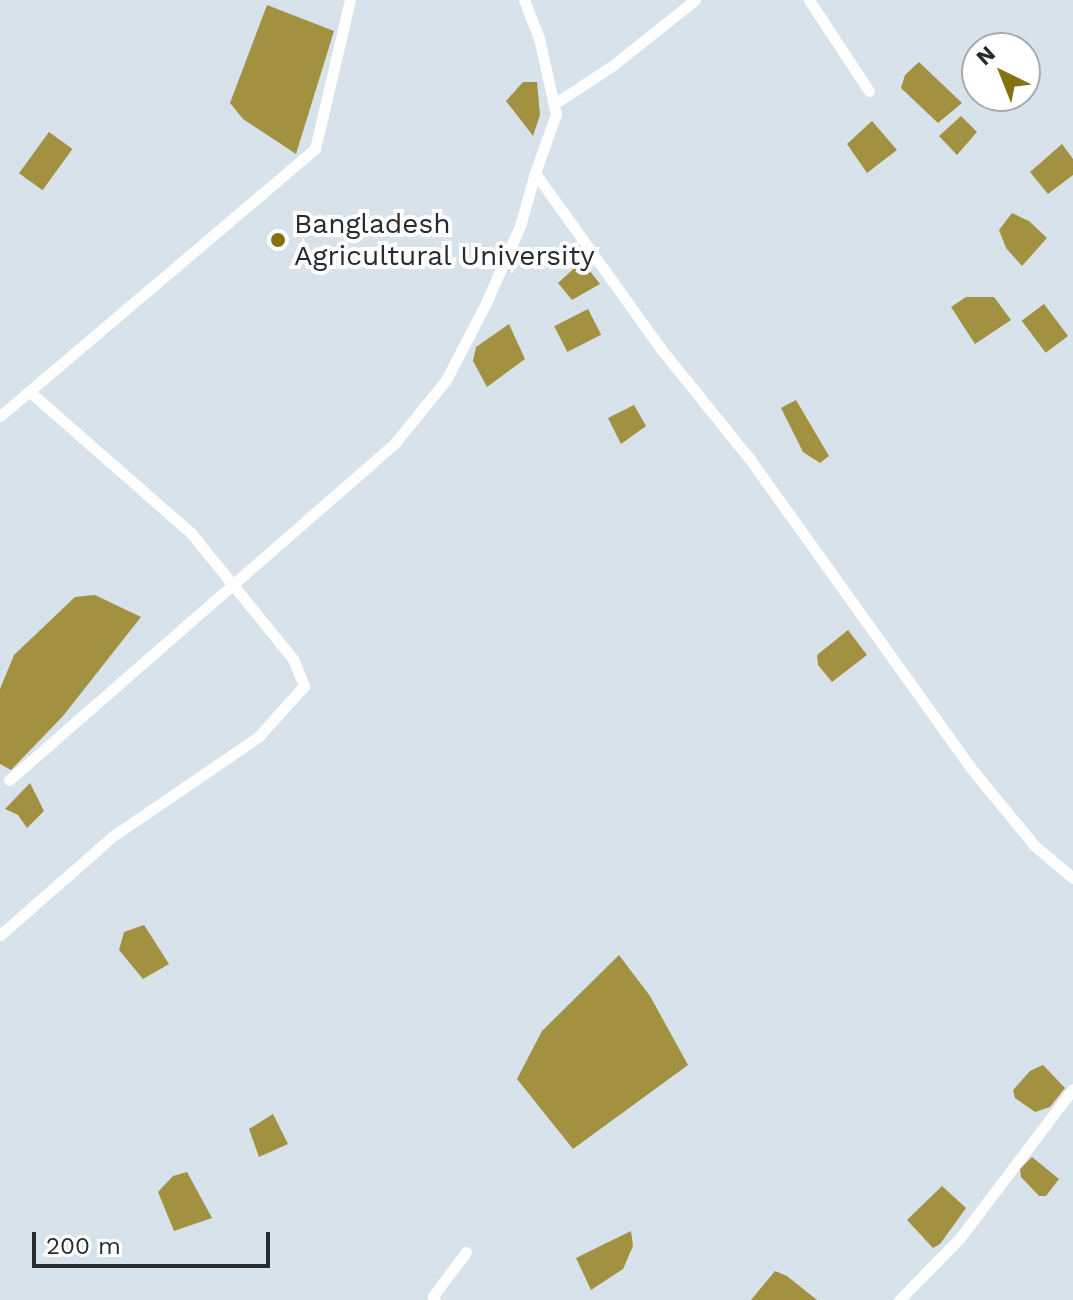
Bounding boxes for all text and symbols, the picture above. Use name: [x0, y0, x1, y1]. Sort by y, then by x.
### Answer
north arrow: [961, 32, 1041, 112]
text: N: [971, 41, 1000, 70]
place label: Bangladesh Agricultural University: [294, 207, 596, 273]
marker: Bangladesh Agricultural University: [269, 231, 287, 249]
scale bar: [36, 1216, 274, 1266]
text: 200 m: [46, 1232, 121, 1260]

